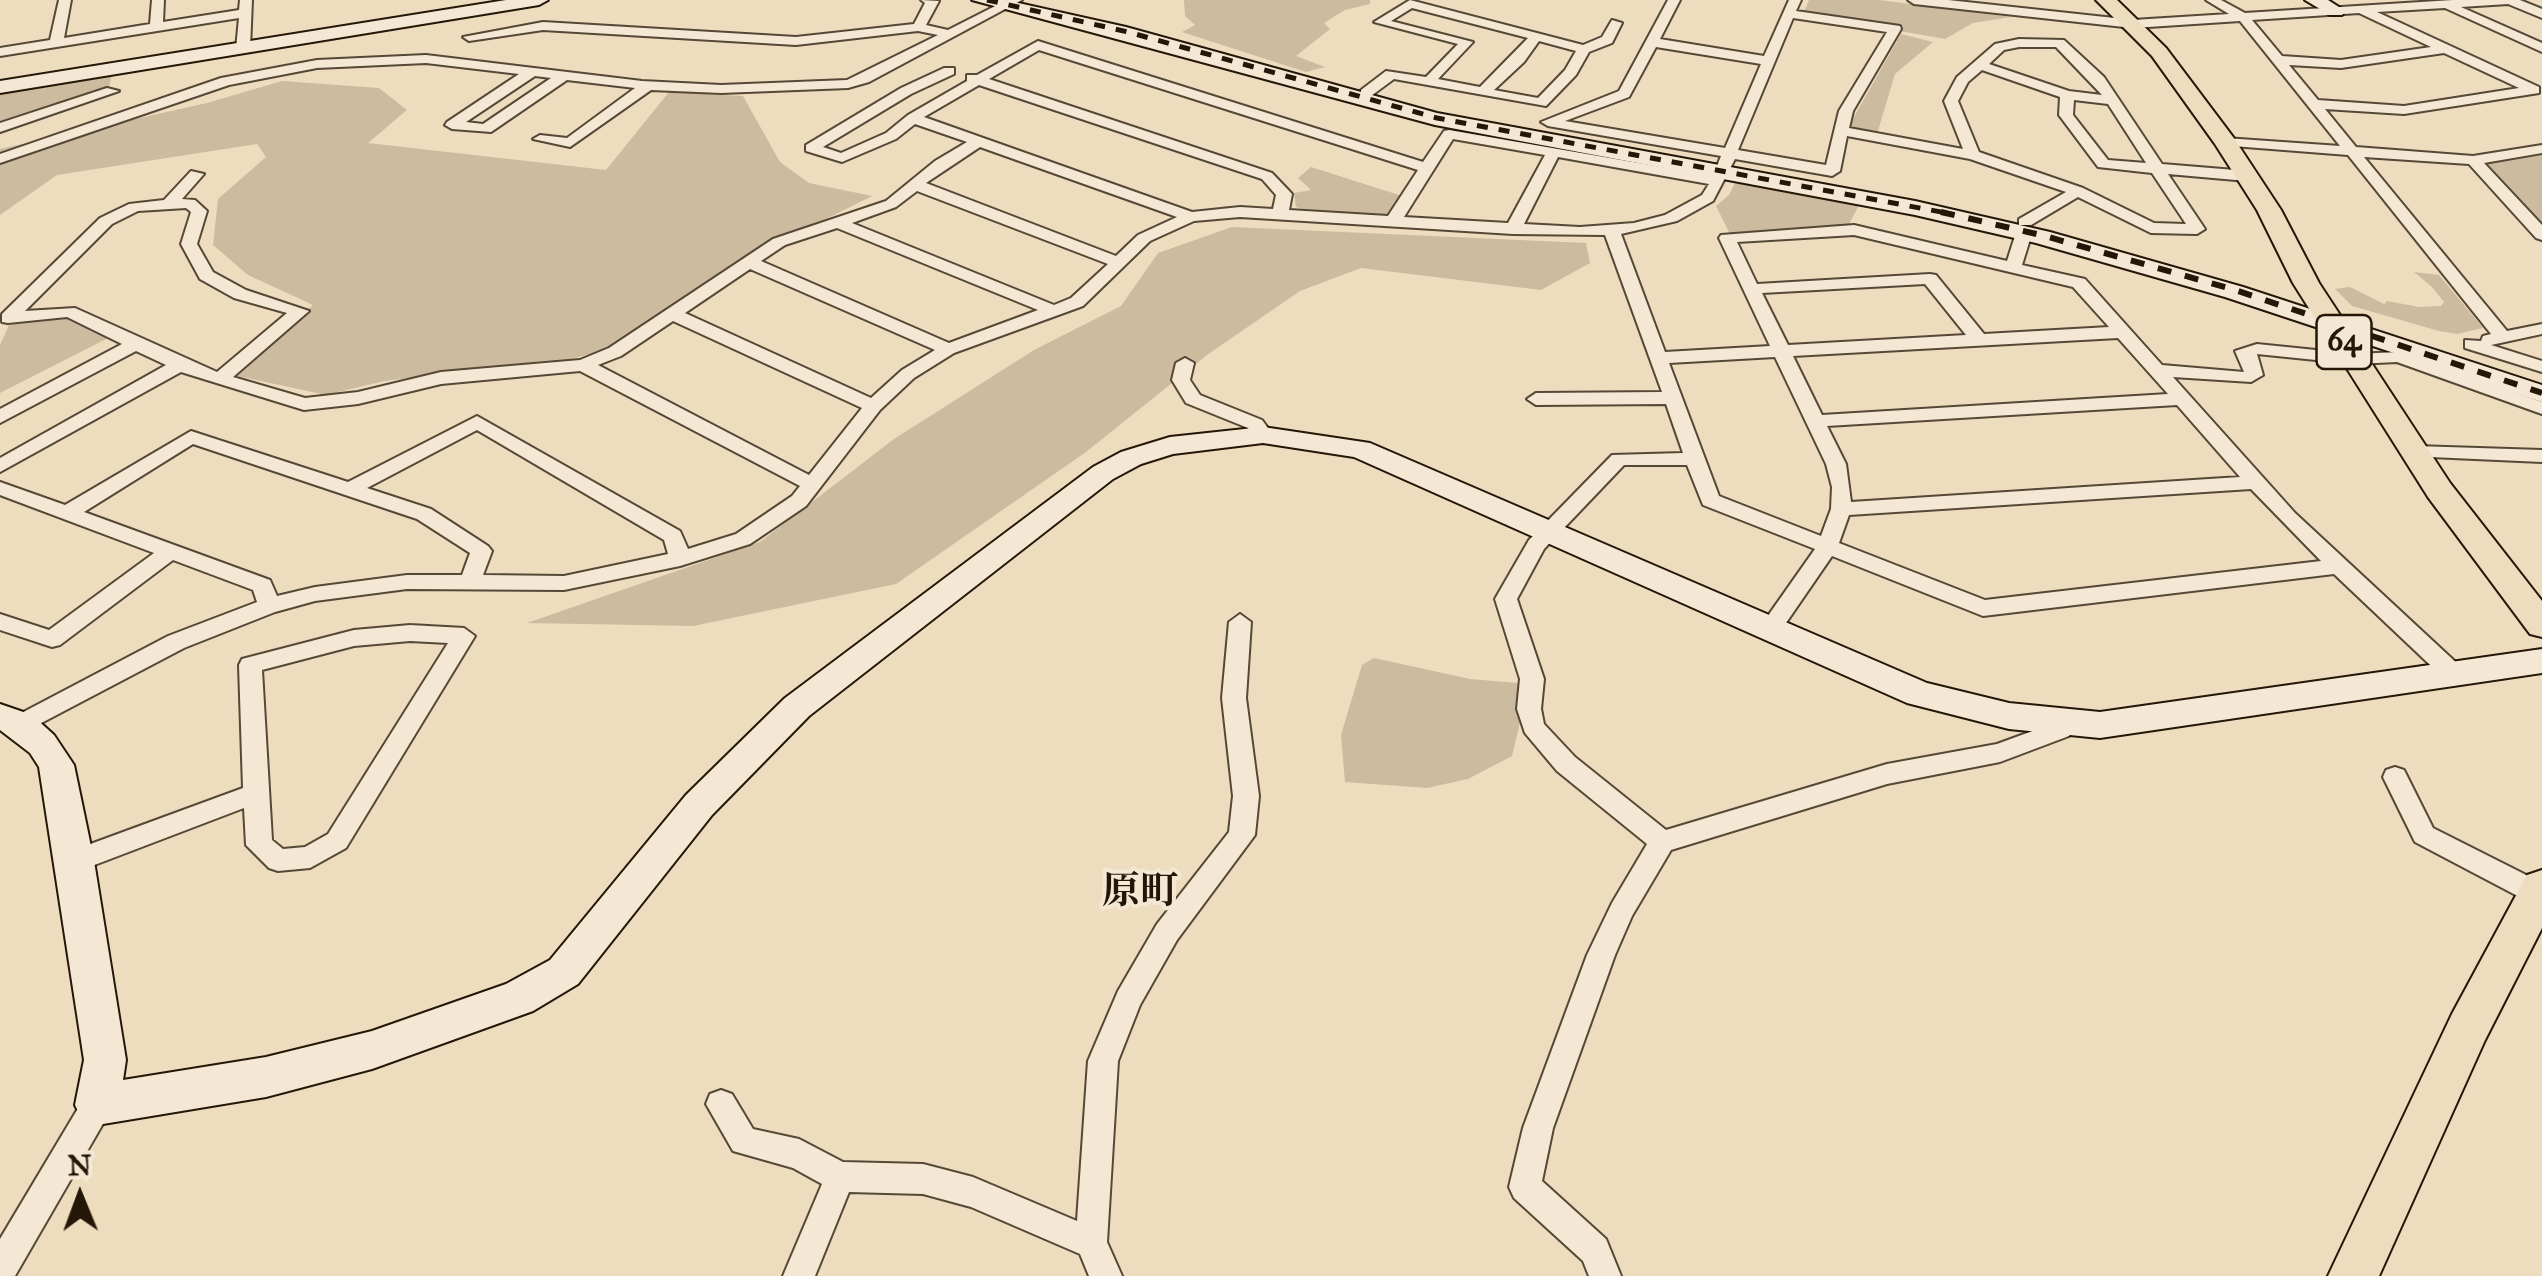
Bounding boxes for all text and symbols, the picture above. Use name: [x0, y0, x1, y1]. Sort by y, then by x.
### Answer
road number: 64: [2316, 315, 2372, 369]
district label: 原町: [1102, 871, 1178, 917]
north arrow: [30, 1146, 130, 1246]
text: N: [67, 1148, 92, 1183]

